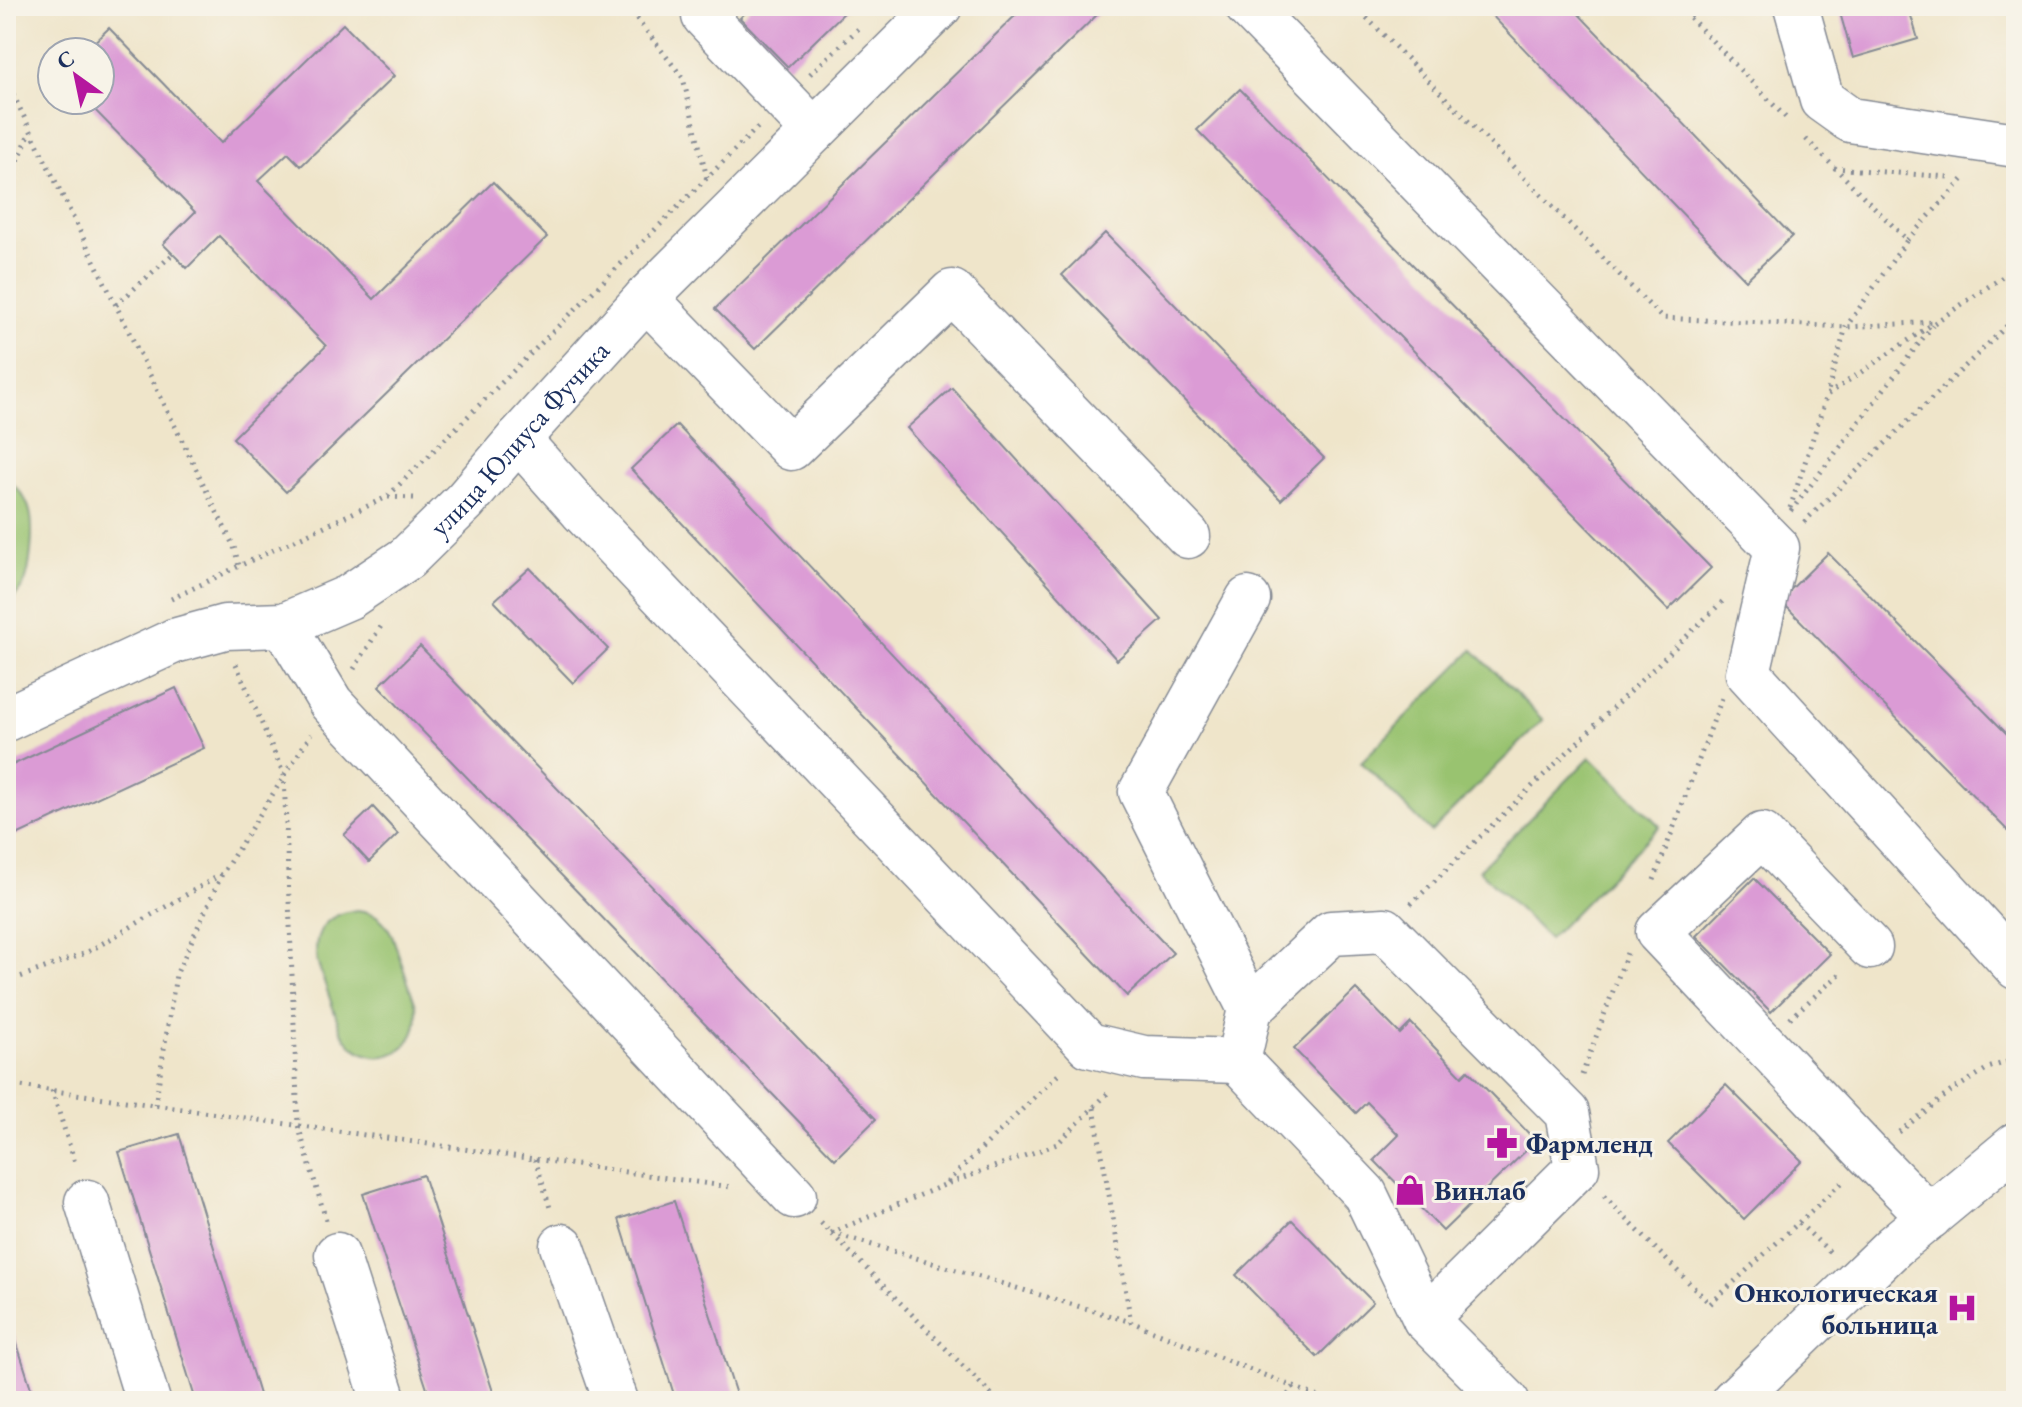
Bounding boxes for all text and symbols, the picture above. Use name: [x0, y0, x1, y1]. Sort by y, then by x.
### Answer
north arrow: [36, 36, 116, 116]
text: С: [51, 43, 80, 76]
street label: улица Юлиуса Фучика: [422, 332, 617, 544]
place label: Фармленд: [1526, 1125, 1653, 1161]
pharmacy icon: Фармленд: [1485, 1126, 1519, 1160]
place label: Винлаб: [1434, 1172, 1526, 1208]
shop icon: Винлаб: [1393, 1173, 1427, 1207]
place label: Онкологическая больница: [1734, 1274, 1939, 1342]
hospital icon: Онкологическая больница: [1945, 1291, 1979, 1325]

